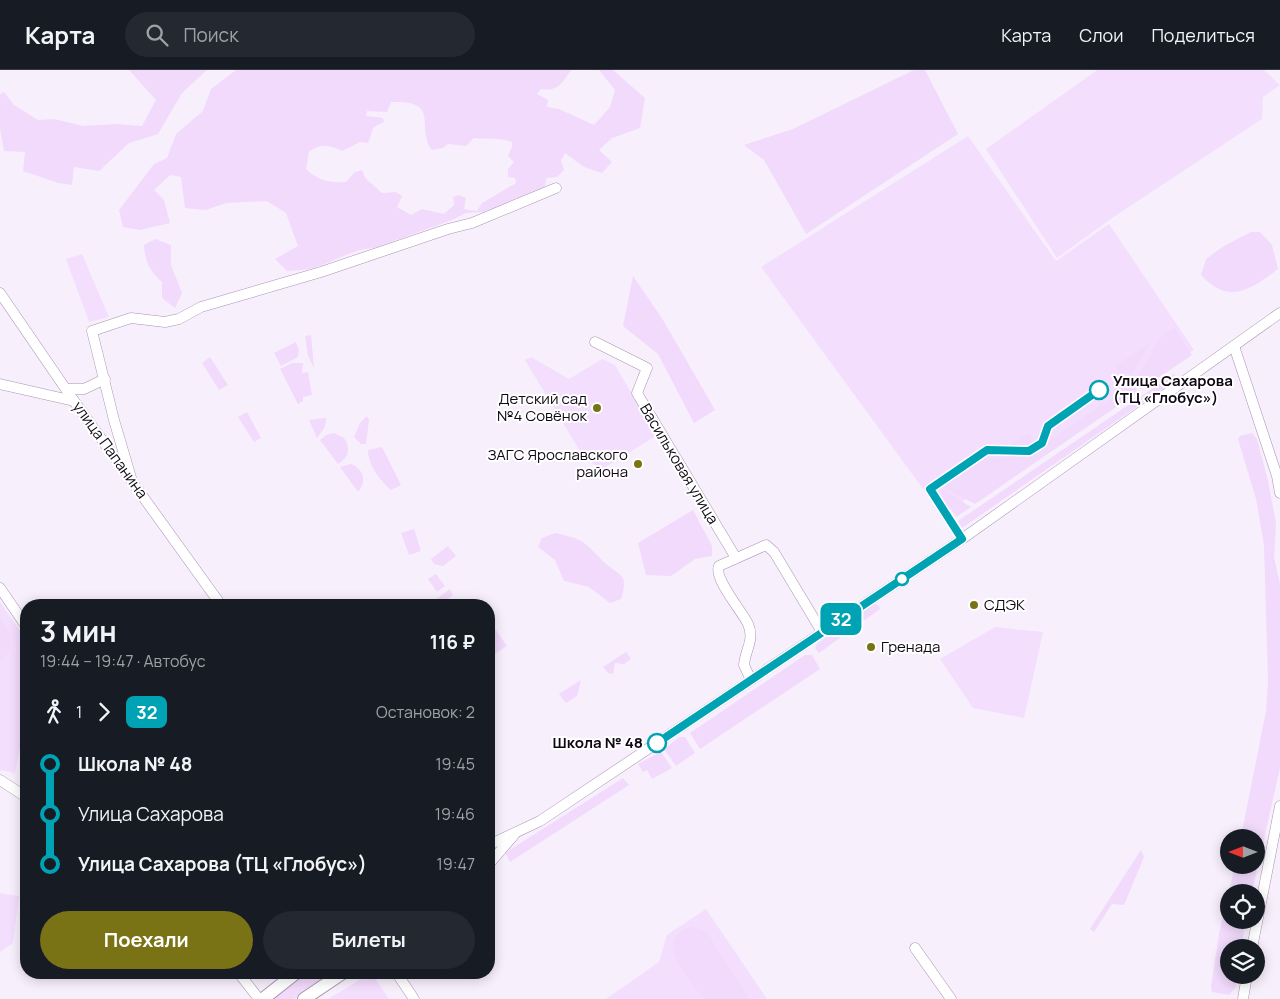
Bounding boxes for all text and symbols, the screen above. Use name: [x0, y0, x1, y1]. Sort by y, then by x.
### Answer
search box: [125, 12, 475, 57]
text: Карта: [25, 18, 95, 51]
icon: search: [143, 21, 171, 49]
text: Поиск: [183, 22, 239, 48]
text: Карта: [1001, 23, 1051, 47]
text: Слои: [1079, 23, 1123, 47]
text: Поделиться: [1151, 23, 1255, 47]
place label: Улица Сахарова (ТЦ «Глобус»): [1113, 370, 1233, 408]
marker: Улица Сахарова (ТЦ «Глобус»): [1089, 380, 1109, 400]
place label: Детский сад №4 Совёнок: [497, 388, 588, 426]
street label: улица Папанина: [68, 397, 153, 503]
street label: Васильковая улица: [635, 400, 724, 528]
marker: Детский сад №4 Совёнок: [591, 402, 603, 414]
place label: ЗАГС Ярославского района: [487, 444, 628, 482]
marker: ЗАГС Ярославского района: [632, 458, 644, 470]
unlabelled marker: [895, 572, 909, 586]
place label: СДЭК: [984, 594, 1025, 615]
marker: СДЭК: [968, 599, 980, 611]
line badge: 32: [818, 603, 864, 635]
text: 32: [830, 607, 852, 631]
text: 3 мин: [40, 612, 117, 650]
text: 116 ₽: [430, 629, 475, 655]
place label: Гренада: [881, 636, 940, 657]
marker: Гренада: [865, 641, 877, 653]
text: 19:44 – 19:47 · Автобус: [40, 650, 206, 672]
icon: walk: [40, 698, 68, 726]
icon: forward: [90, 698, 118, 726]
text: 32: [136, 700, 157, 724]
text: 1: [76, 701, 82, 723]
text: Остановок: 2: [376, 701, 475, 723]
place label: Школа № 48: [553, 732, 643, 753]
marker: Школа № 48: [647, 733, 667, 753]
text: Школа № 48: [78, 751, 193, 777]
text: 19:45: [435, 753, 475, 775]
text: Улица Сахарова: [78, 801, 224, 827]
text: 19:46: [435, 803, 475, 825]
north arrow: [1220, 829, 1265, 874]
map controls: [1220, 829, 1265, 984]
text: Улица Сахарова (ТЦ «Глобус»): [78, 851, 367, 877]
text: 19:47: [437, 853, 475, 875]
button: locate: [1220, 884, 1265, 929]
button: Поехали: [40, 911, 253, 969]
button: Билеты: [263, 911, 475, 969]
button: layers: [1220, 939, 1265, 984]

